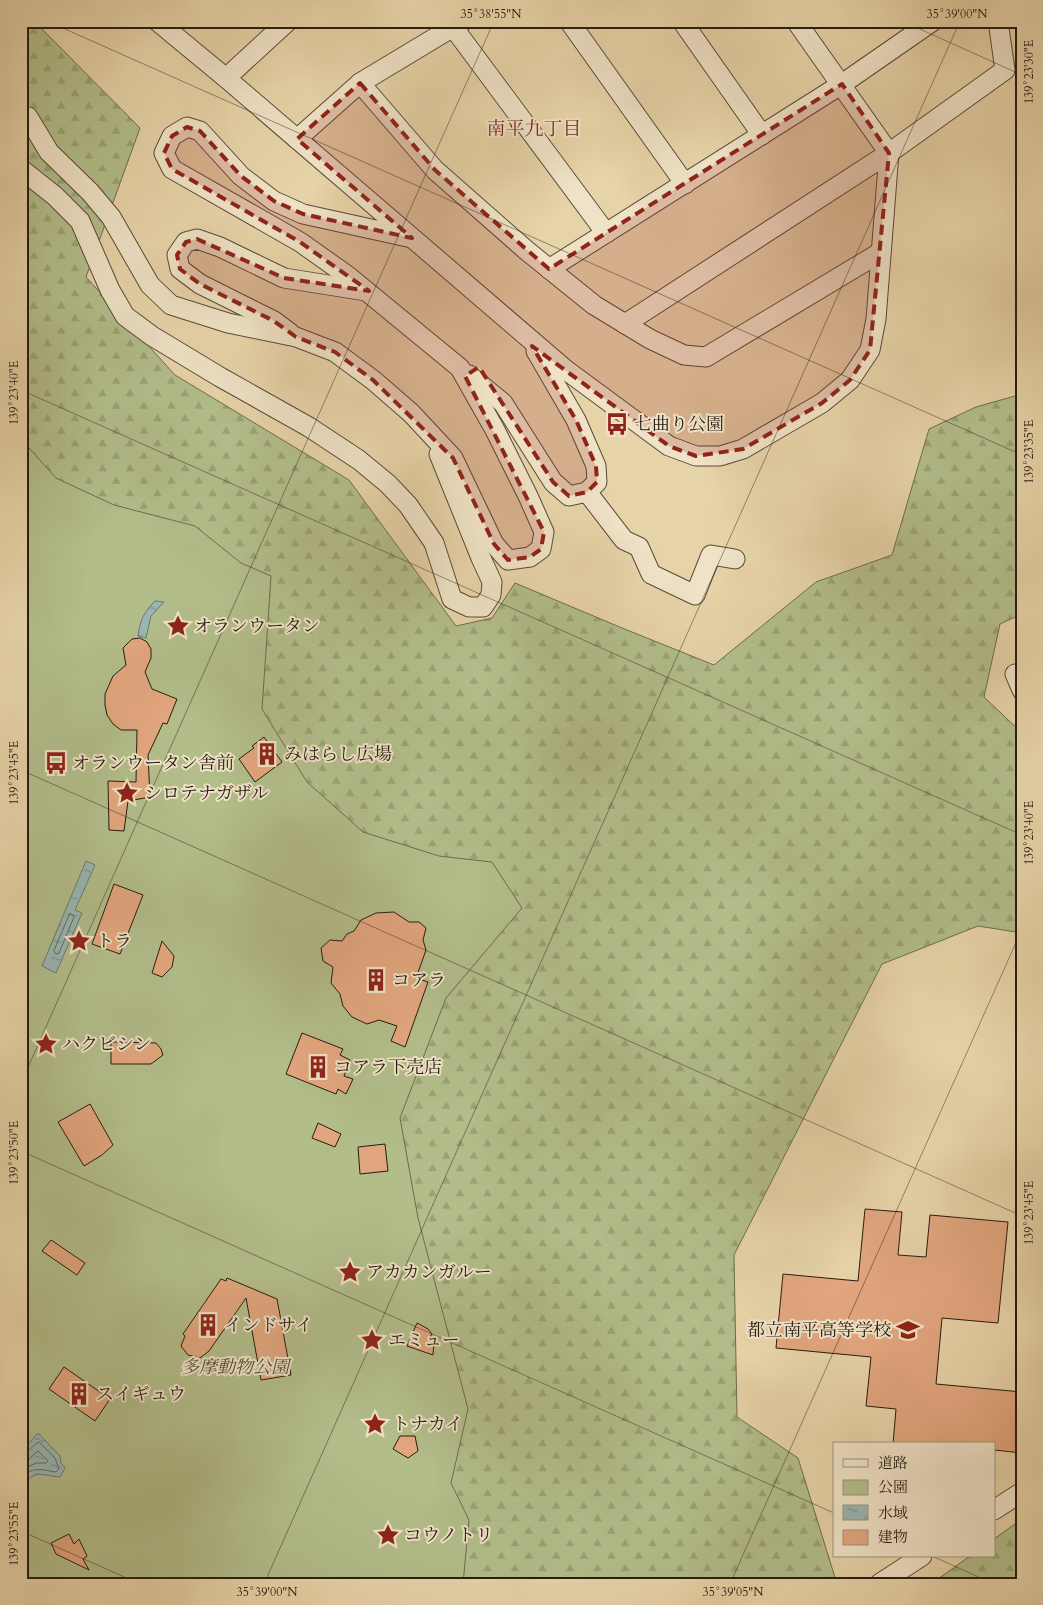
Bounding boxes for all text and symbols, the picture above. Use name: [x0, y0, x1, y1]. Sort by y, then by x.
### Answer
text: 35°38'55"N: [461, 6, 522, 22]
text: 35°39'00"N: [927, 6, 988, 22]
text: 139°23'30"E: [1021, 40, 1037, 104]
district label: 南平九丁目: [486, 116, 582, 142]
text: 139°23'40"E: [6, 361, 22, 425]
bus stop icon: 七曲り公園: [604, 411, 630, 437]
place label: 七曲り公園: [634, 412, 724, 437]
text: 139°23'35"E: [1021, 420, 1037, 484]
place icon: オランウータン: [165, 613, 191, 639]
place label: オランウータン: [194, 614, 320, 639]
text: 139°23'45"E: [6, 741, 22, 805]
building icon: みはらし広場: [254, 741, 280, 767]
place label: みはらし広場: [284, 742, 392, 767]
bus stop icon: オランウータン舎前: [43, 750, 69, 776]
place label: オランウータン舎前: [72, 751, 234, 776]
place icon: シロテナガザル: [114, 780, 140, 806]
place label: シロテナガザル: [144, 781, 269, 806]
text: 139°23'40"E: [1021, 801, 1037, 865]
place icon: トラ: [66, 928, 92, 954]
place label: トラ: [96, 929, 132, 954]
building icon: コアラ: [363, 967, 389, 993]
place label: コアラ: [392, 968, 446, 993]
place icon: ハクビシン: [33, 1031, 59, 1057]
place label: ハクビシン: [62, 1032, 152, 1057]
building icon: コアラ下売店: [305, 1054, 331, 1080]
place label: コアラ下売店: [334, 1055, 442, 1080]
text: 139°23'50"E: [6, 1121, 22, 1185]
text: 139°23'45"E: [1021, 1181, 1037, 1245]
place icon: アカカンガルー: [337, 1259, 363, 1285]
place label: アカカンガルー: [366, 1260, 492, 1285]
building icon: インドサイ: [195, 1312, 221, 1338]
place label: インドサイ: [224, 1313, 313, 1338]
school or university icon: 都立南平高等学校: [895, 1317, 921, 1343]
place label: 都立南平高等学校: [747, 1318, 891, 1343]
place icon: エミュー: [359, 1327, 385, 1353]
place label: エミュー: [388, 1328, 460, 1353]
park label: 多摩動物公園: [181, 1355, 292, 1380]
building icon: スイギュウ: [66, 1381, 92, 1407]
place label: スイギュウ: [96, 1382, 186, 1407]
place icon: トナカイ: [362, 1411, 388, 1437]
place label: トナカイ: [392, 1412, 463, 1437]
legend: [833, 1442, 996, 1558]
text: 道路: [878, 1453, 908, 1473]
text: 公園: [878, 1477, 908, 1497]
text: 139°23'55"E: [6, 1502, 22, 1566]
text: 水域: [878, 1503, 908, 1523]
place icon: コウノトリ: [375, 1522, 401, 1548]
place label: コウノトリ: [404, 1523, 493, 1548]
text: 建物: [878, 1527, 908, 1547]
text: 35°39'00"N: [237, 1584, 298, 1600]
text: 35°39'05"N: [703, 1584, 764, 1600]

